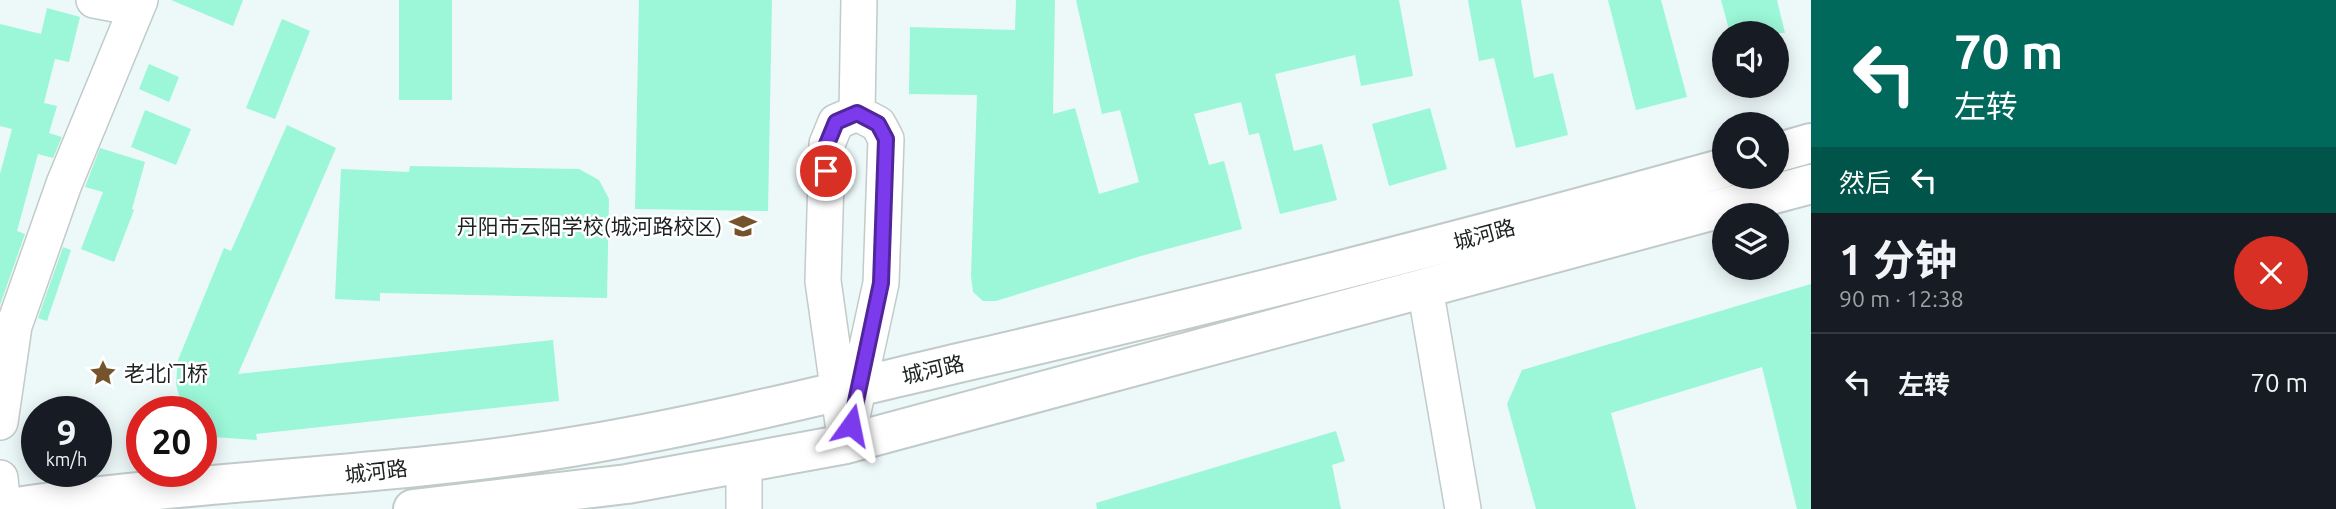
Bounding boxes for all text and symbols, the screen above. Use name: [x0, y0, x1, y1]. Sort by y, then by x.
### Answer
map controls: [1712, 21, 1789, 280]
button: sound: [1712, 21, 1789, 98]
text: 70 m: [1954, 23, 2063, 78]
icon: left: [1839, 28, 1930, 119]
text: 左转: [1954, 88, 2018, 124]
button: search: [1712, 112, 1789, 189]
pin: [796, 141, 856, 201]
icon: arrive: [807, 152, 845, 190]
icon: left: [1905, 161, 1943, 199]
text: 然后: [1839, 168, 1891, 197]
button: layers: [1712, 203, 1789, 280]
school or university icon: 丹阳市云阳学校(城河路校区): [728, 211, 758, 241]
place label: 丹阳市云阳学校(城河路校区): [457, 214, 722, 238]
street label: 城河路: [1450, 214, 1518, 254]
text: 1 分钟: [1839, 236, 1957, 283]
button: close: [2234, 236, 2308, 310]
text: 90 m · 12:38: [1839, 286, 1964, 311]
street label: 城河路: [900, 350, 966, 388]
place icon: 老北门桥: [88, 358, 118, 388]
place label: 老北门桥: [124, 361, 208, 385]
icon: left: [1839, 363, 1877, 401]
text: 70 m: [2250, 368, 2308, 397]
text: 左转: [1898, 370, 1950, 399]
position arrow: [814, 388, 888, 462]
speed limit sign: 20: [126, 396, 217, 487]
text: 9: [57, 412, 76, 452]
text: km/h: [46, 449, 87, 469]
street label: 城河路: [343, 455, 409, 487]

